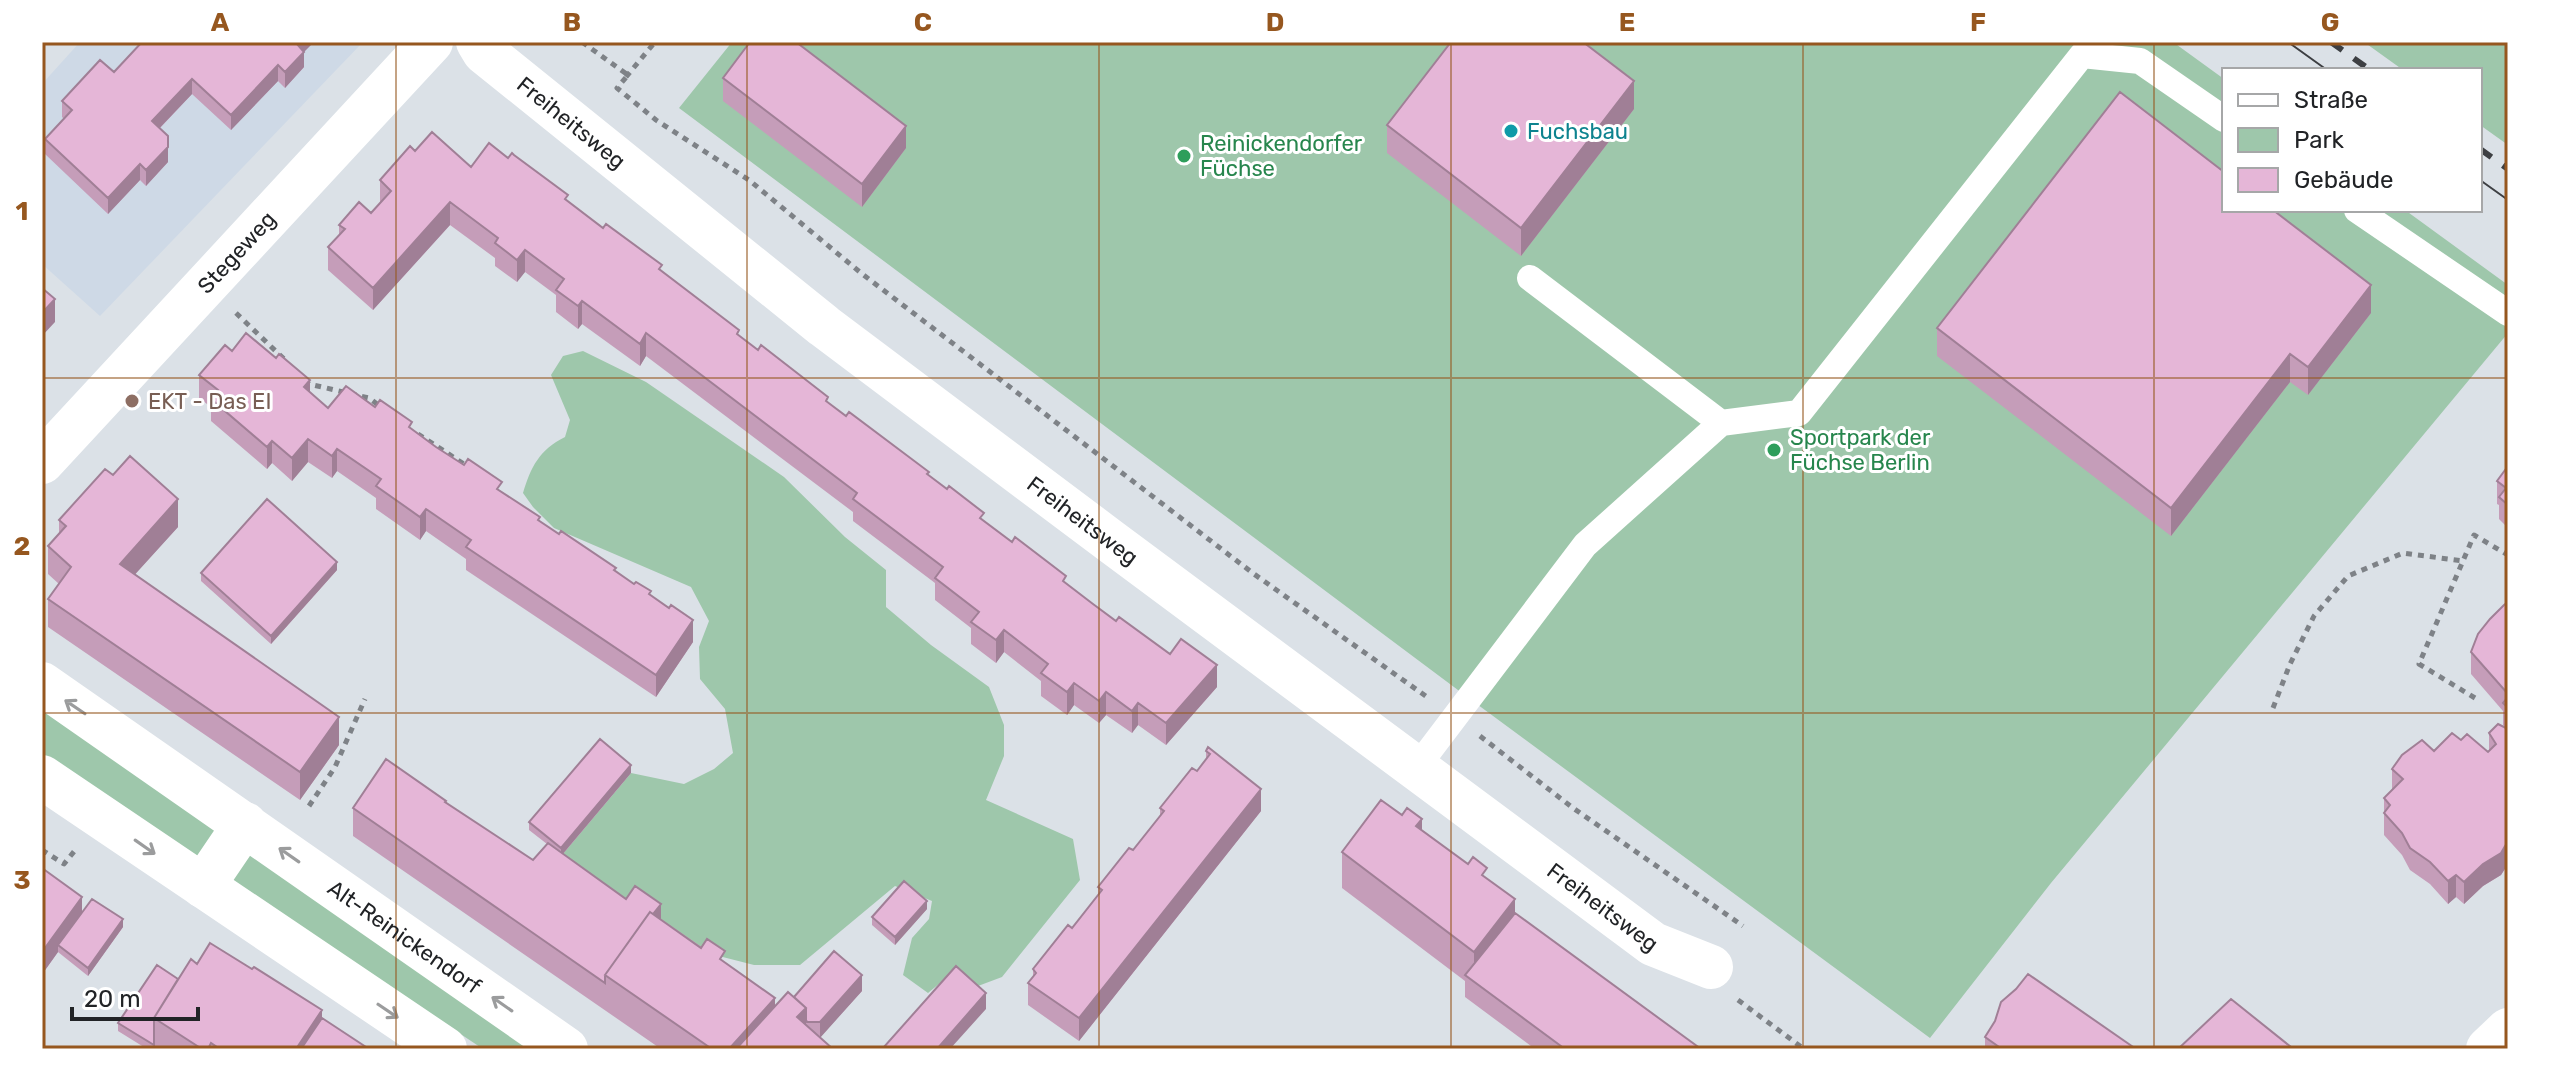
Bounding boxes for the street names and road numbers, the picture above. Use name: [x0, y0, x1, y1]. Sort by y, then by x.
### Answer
street label: Freiheitsweg: [512, 71, 631, 174]
street label: Stegeweg: [192, 205, 281, 299]
street label: Freiheitsweg: [1022, 470, 1144, 571]
street label: Freiheitsweg: [1542, 857, 1664, 957]
street label: Alt-Reinickendorf: [323, 874, 487, 1000]

